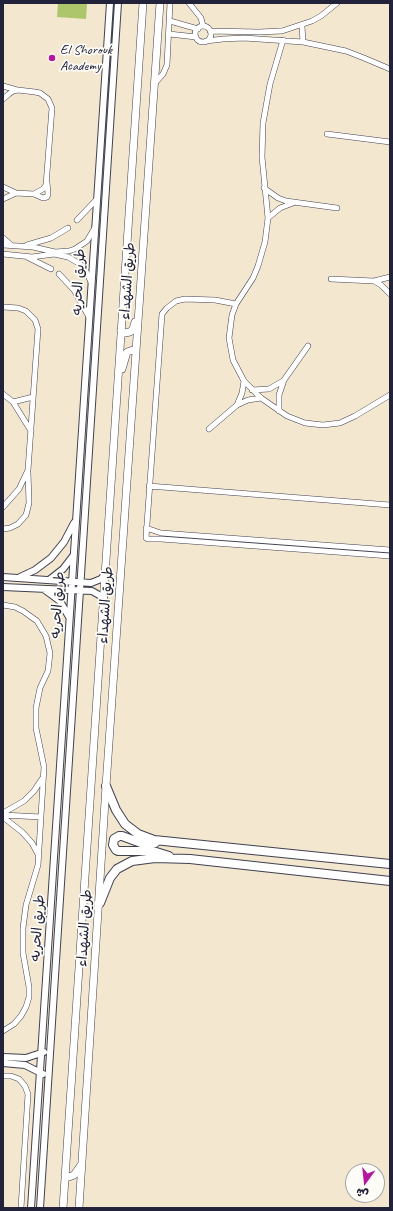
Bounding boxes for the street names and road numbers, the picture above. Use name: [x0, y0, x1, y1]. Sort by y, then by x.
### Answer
street label: طريق الشهداء: [117, 242, 139, 320]
street label: طريق الحريه: [69, 248, 89, 316]
street label: طريق الشهداء: [95, 566, 117, 644]
street label: طريق الحريه: [47, 571, 69, 639]
street label: طريق الشهداء: [74, 889, 96, 967]
street label: طريق الحريه: [27, 894, 49, 962]

